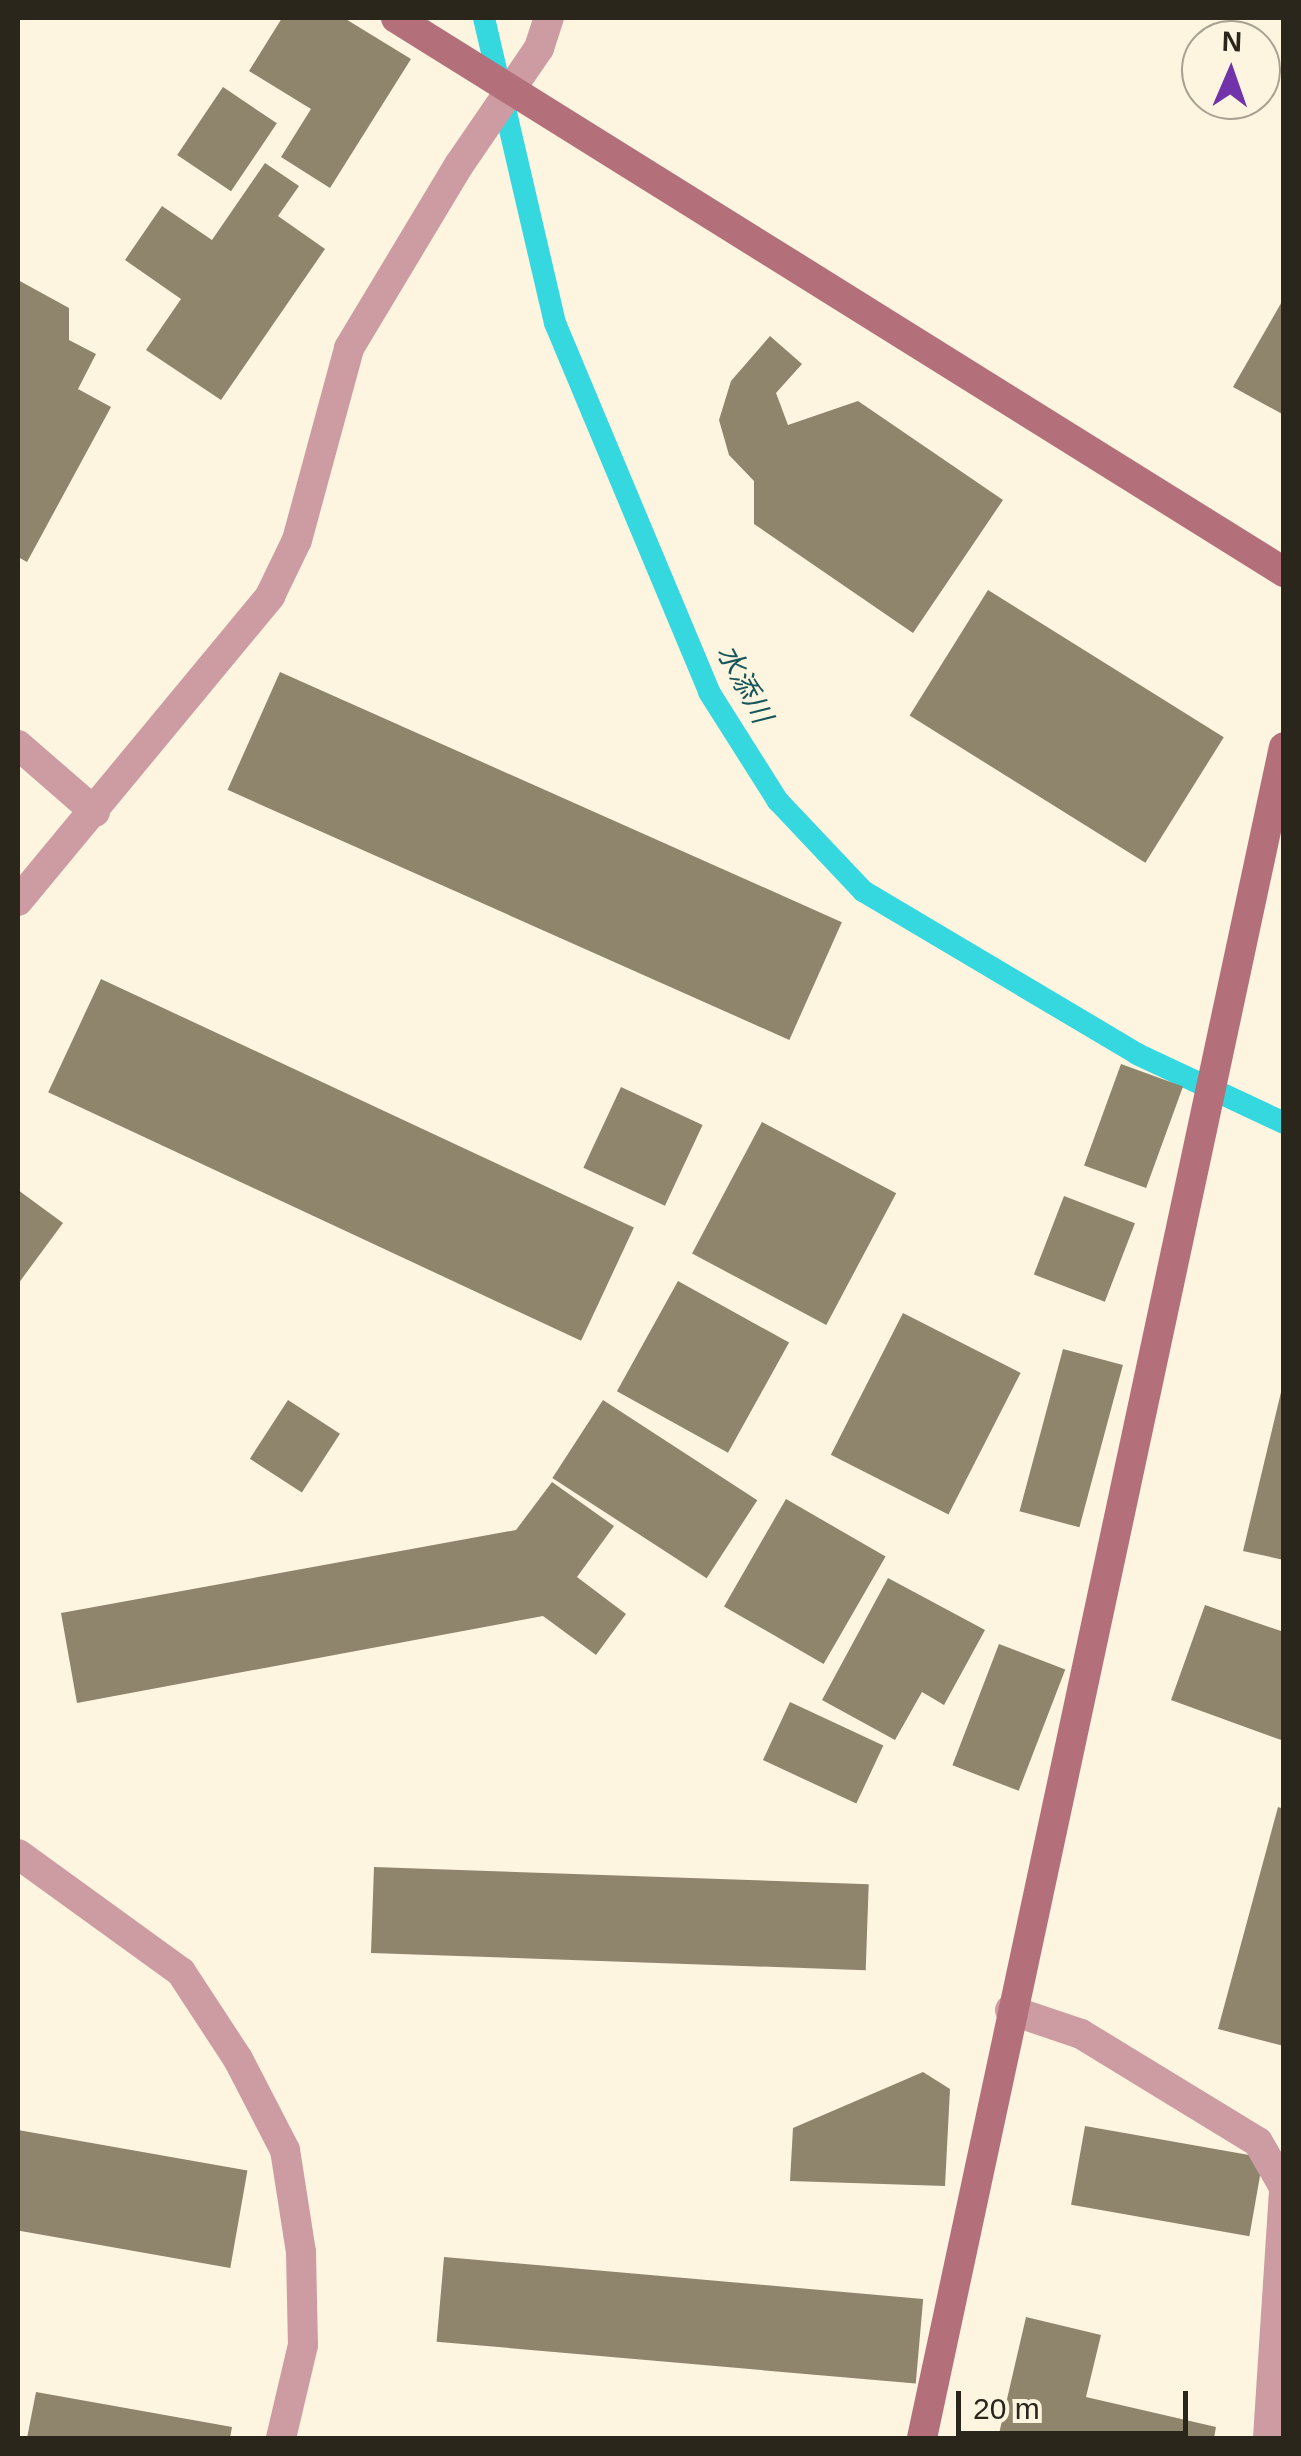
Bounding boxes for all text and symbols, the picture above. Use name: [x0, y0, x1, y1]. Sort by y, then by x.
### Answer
north arrow: [1181, 20, 1281, 120]
text: N: [1221, 26, 1243, 57]
water label: 水添川: [709, 639, 779, 729]
scale bar: [961, 2371, 1194, 2433]
text: 20 m: [973, 2392, 1040, 2425]

